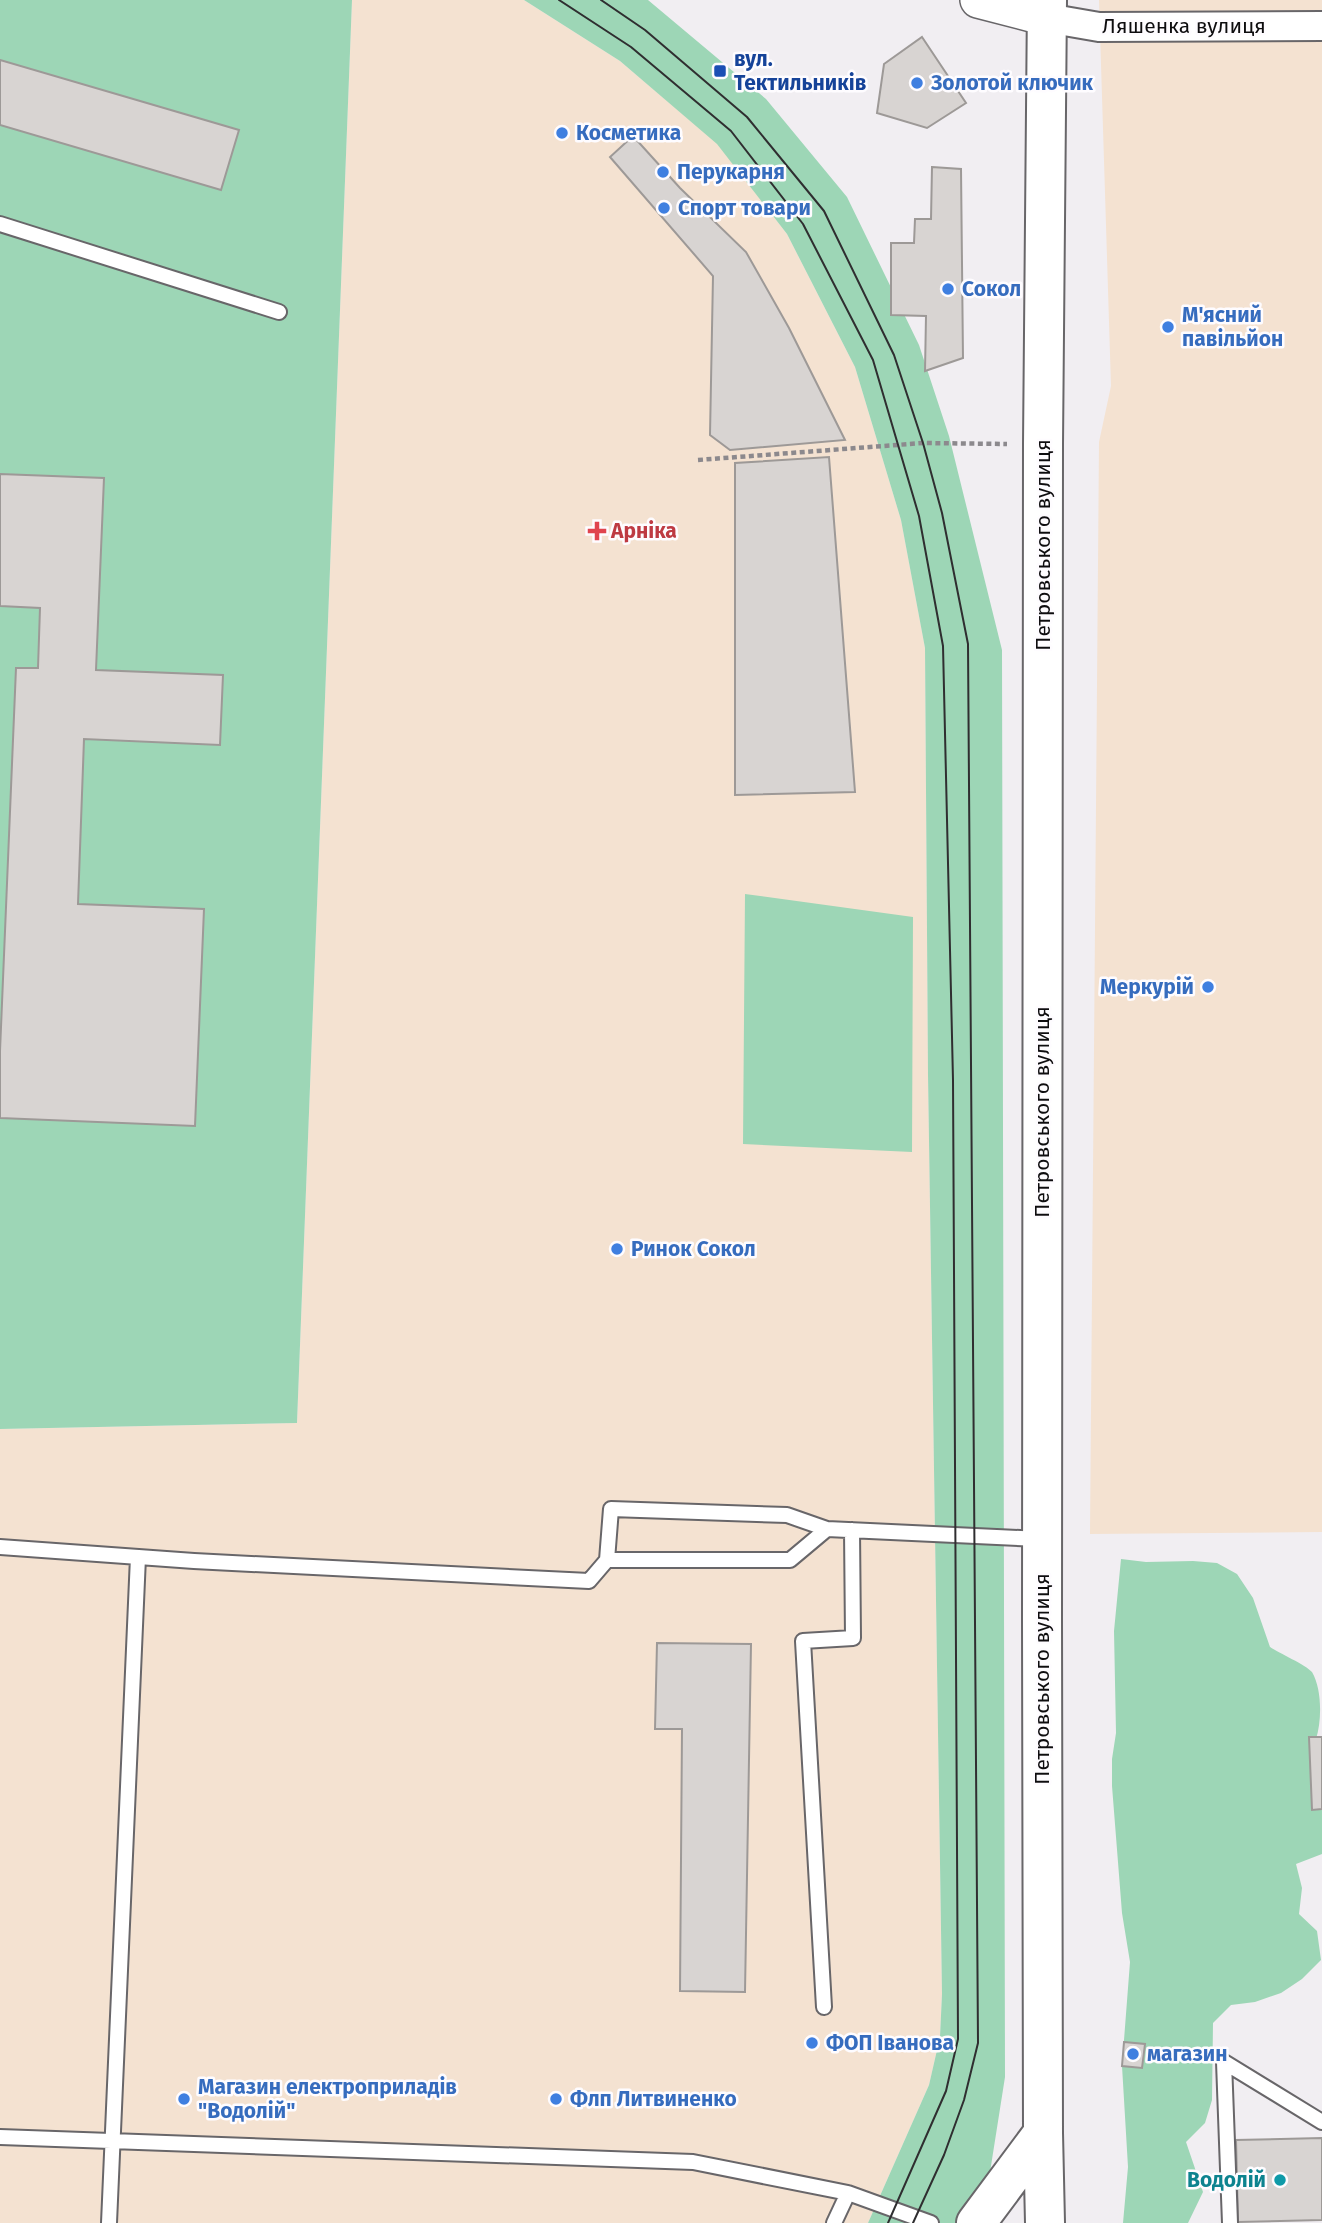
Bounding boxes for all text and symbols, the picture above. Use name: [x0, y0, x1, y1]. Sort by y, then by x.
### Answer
street label: Ляшенка вулиця: [1102, 13, 1266, 39]
place label: вул. Тектильників: [734, 46, 866, 96]
marker: вул. Тектильників: [712, 63, 728, 79]
place label: Золотой ключик: [930, 70, 1094, 96]
marker: Золотой ключик: [909, 75, 925, 91]
place label: Косметика: [576, 120, 681, 146]
marker: Косметика: [554, 125, 570, 141]
place label: Перукарня: [677, 159, 785, 185]
marker: Перукарня: [655, 164, 671, 180]
place label: Спорт товари: [678, 195, 811, 221]
marker: Спорт товари: [656, 200, 672, 216]
place label: Сокол: [962, 276, 1021, 302]
marker: Сокол: [940, 281, 956, 297]
place label: М'ясний павільйон: [1182, 302, 1283, 352]
marker: М'ясний павільйон: [1160, 319, 1176, 335]
street label: Петровського вулиця: [1030, 439, 1056, 651]
place label: Арніка: [610, 518, 677, 544]
marker: Арніка: [589, 523, 605, 539]
place label: Меркурій: [1100, 974, 1194, 1000]
marker: Меркурій: [1200, 979, 1216, 995]
street label: Петровського вулиця: [1029, 1006, 1055, 1218]
place label: Ринок Сокол: [631, 1236, 756, 1262]
marker: Ринок Сокол: [609, 1241, 625, 1257]
street label: Петровського вулиця: [1029, 1573, 1055, 1785]
place label: ФОП Іванова: [826, 2030, 954, 2056]
marker: ФОП Іванова: [804, 2035, 820, 2051]
place label: магазин: [1147, 2041, 1228, 2067]
marker: магазин: [1125, 2046, 1141, 2062]
place label: Магазин електроприладів "Водолій": [198, 2074, 457, 2124]
place label: Флп Литвиненко: [570, 2086, 737, 2112]
marker: Магазин електроприладів "Водолій": [176, 2091, 192, 2107]
marker: Флп Литвиненко: [548, 2091, 564, 2107]
place label: Водолій: [1187, 2167, 1266, 2193]
marker: Водолій: [1272, 2172, 1288, 2188]

